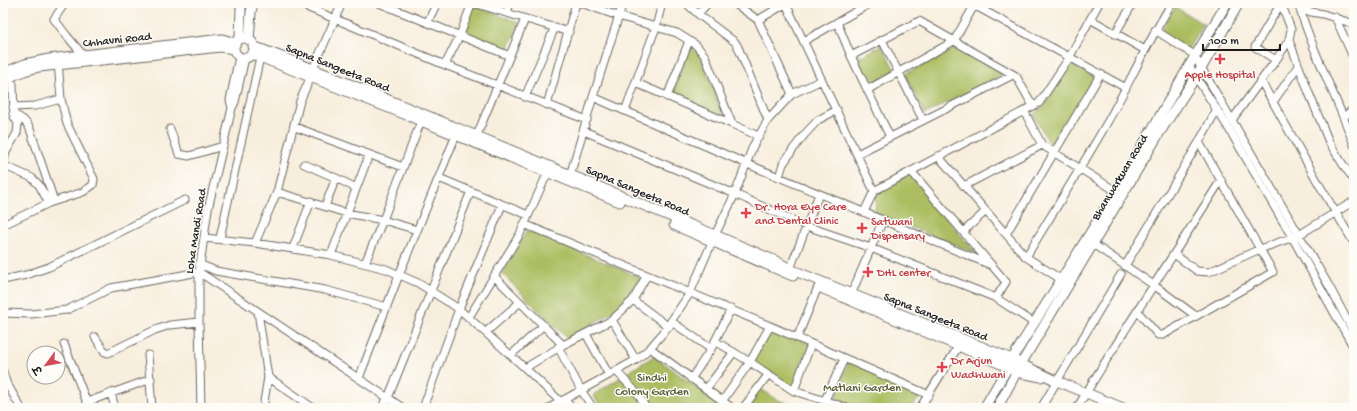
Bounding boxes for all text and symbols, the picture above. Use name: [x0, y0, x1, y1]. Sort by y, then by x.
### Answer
scale bar: [1203, 26, 1280, 52]
street label: Chhavni Road: [82, 30, 153, 52]
text: 100 m: [1208, 35, 1239, 49]
street label: Sapna Sangeeta Road: [283, 42, 392, 97]
marker: Apple Hospital: [1214, 53, 1226, 65]
place label: Apple Hospital: [1185, 69, 1256, 83]
street label: Bhanwarkuan Road: [1089, 132, 1152, 224]
street label: Sapna Sangeeta Road: [583, 164, 692, 220]
street label: Loha Mandi Road: [183, 187, 211, 275]
place label: Dr. Hora Eye Care and Dental Clinic: [754, 201, 847, 229]
marker: Dr. Hora Eye Care and Dental Clinic: [740, 207, 752, 219]
place label: Satwani Dispensary: [870, 216, 925, 244]
marker: Satwani Dispensary: [856, 222, 868, 234]
marker: DHL center: [862, 266, 874, 278]
place label: DHL center: [876, 267, 932, 281]
street label: Sapna Sangeeta Road: [881, 291, 990, 346]
north arrow: [26, 345, 66, 385]
place label: Dr Arjun Wadhwani: [950, 355, 1006, 383]
marker: Dr Arjun Wadhwani: [936, 361, 948, 373]
text: उ: [30, 362, 47, 377]
park label: Sindhi Colony Garden: [615, 372, 689, 400]
park label: Matlani Garden: [823, 382, 901, 396]

